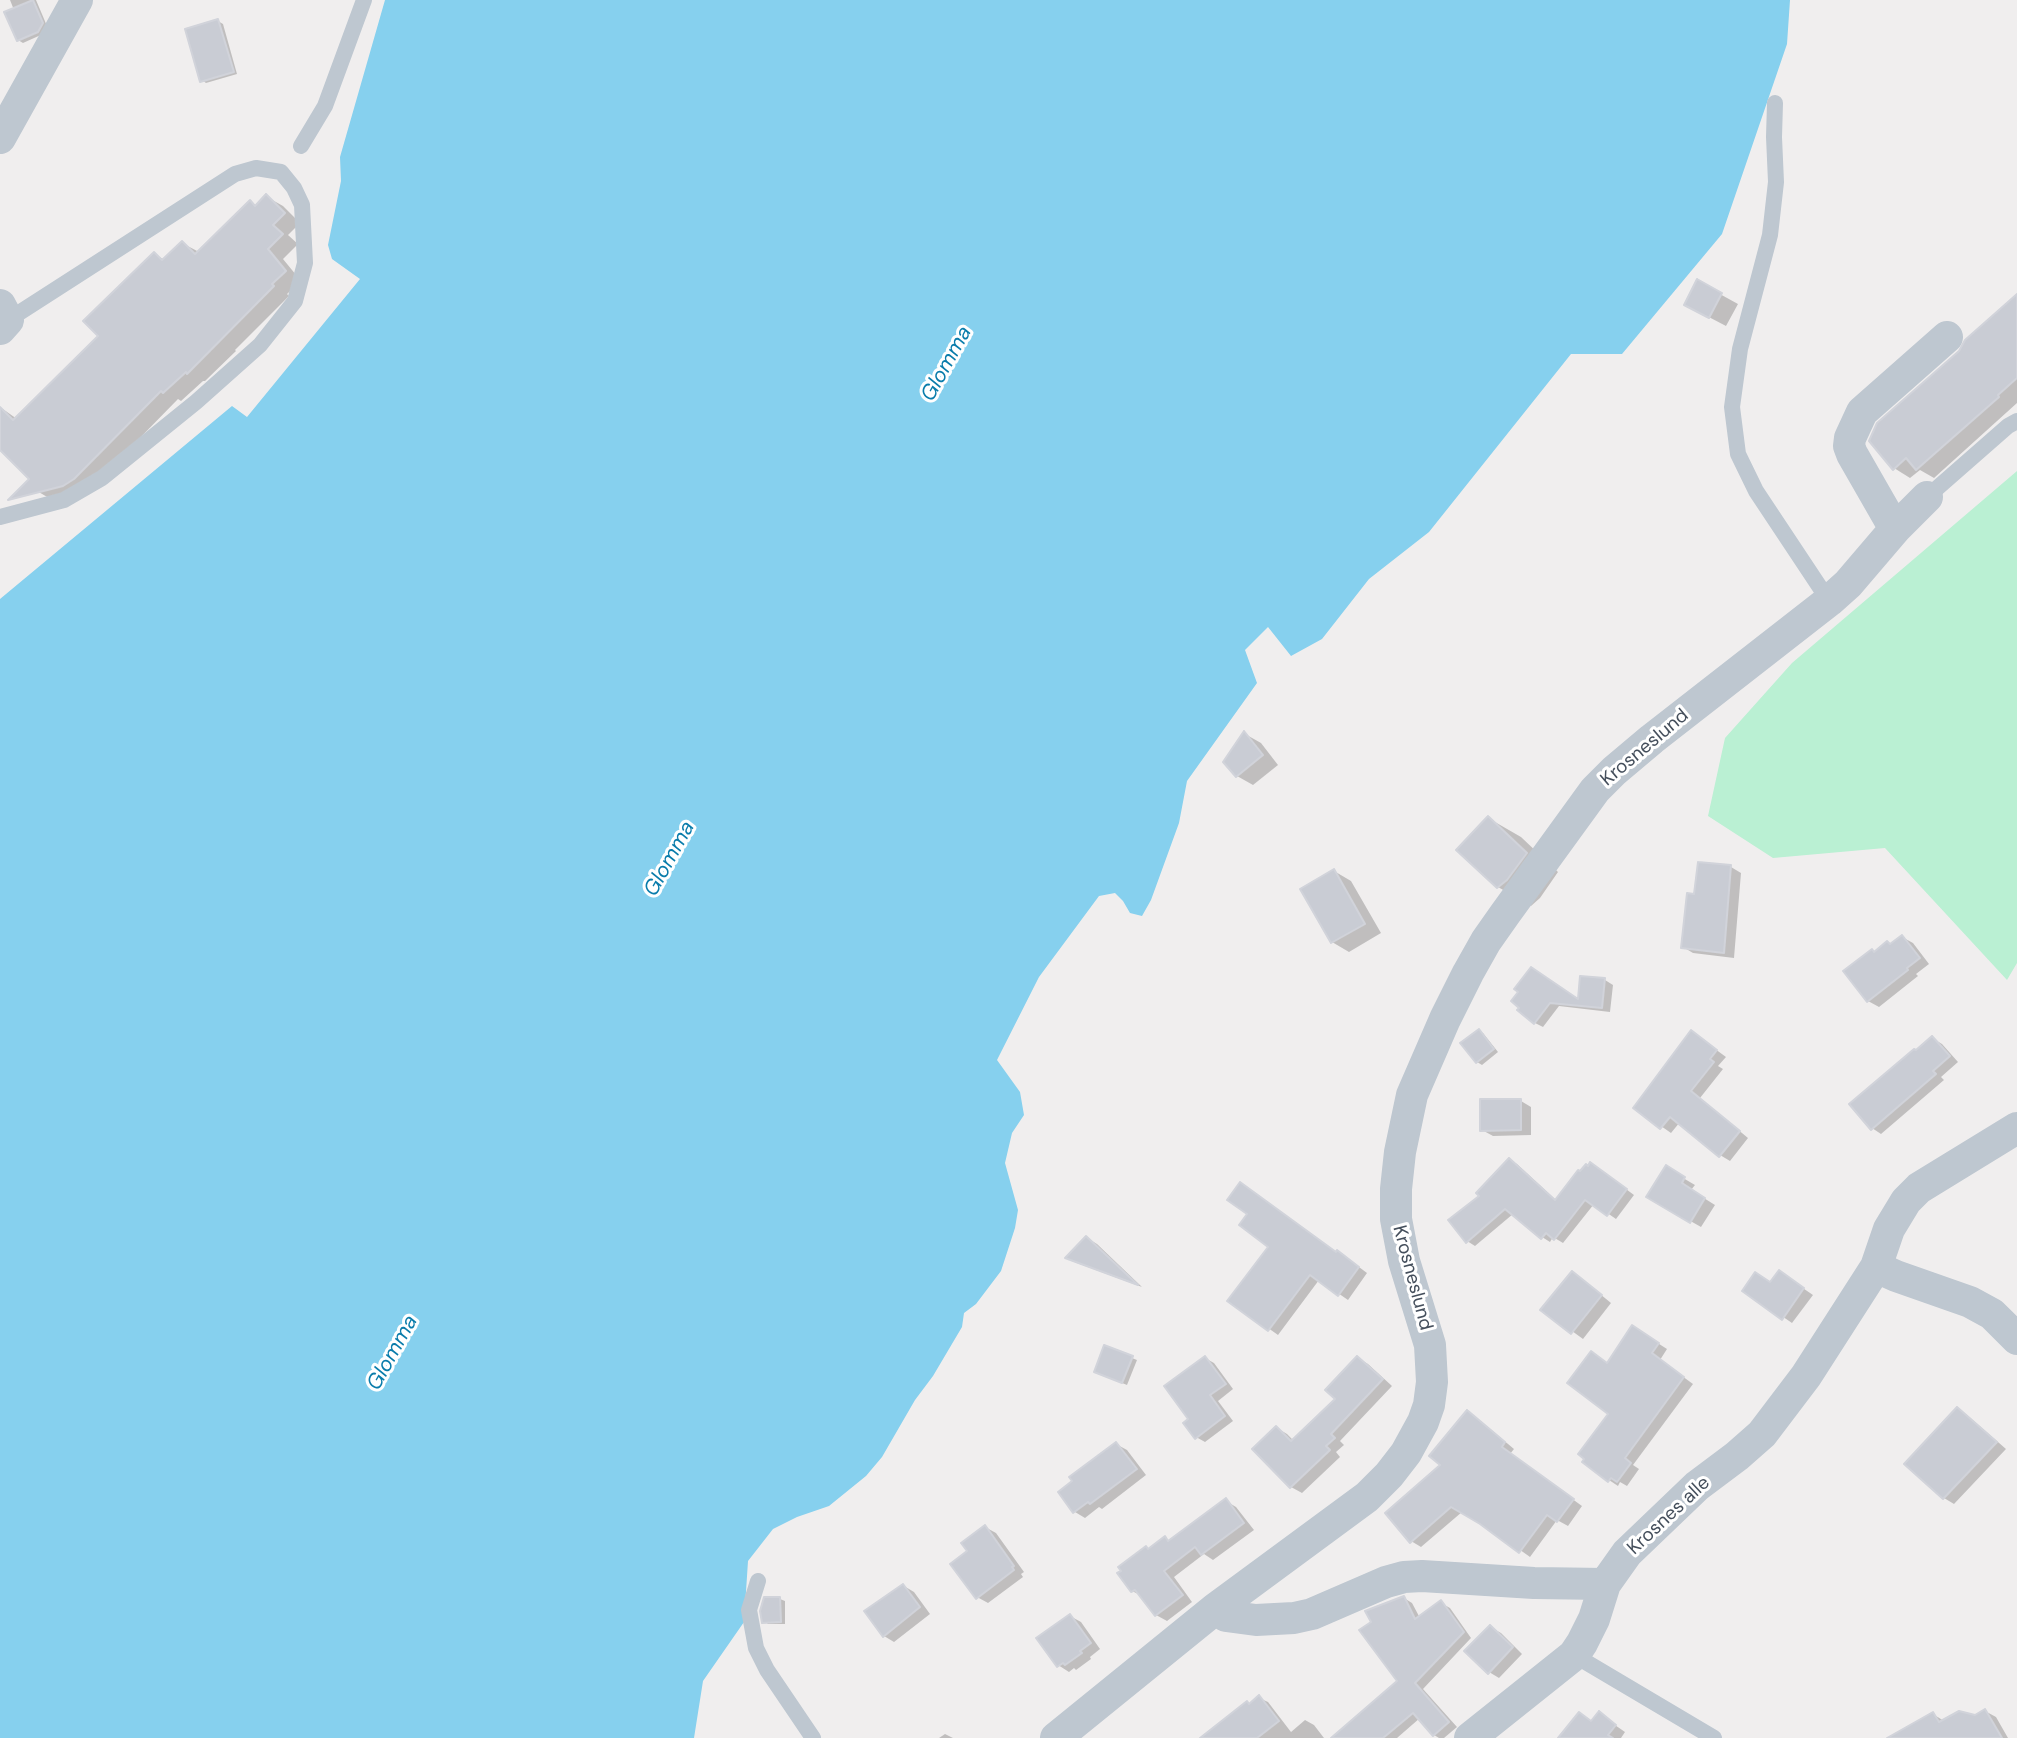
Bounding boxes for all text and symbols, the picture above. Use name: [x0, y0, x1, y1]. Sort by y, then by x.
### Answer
water label: Glomma: [916, 322, 978, 406]
street label: Krosneslund: [1596, 705, 1694, 791]
water label: Glomma: [639, 817, 701, 901]
street label: Krosneslund: [1387, 1223, 1437, 1333]
water label: Glomma: [362, 1311, 424, 1395]
street label: Krosnes alle: [1623, 1472, 1715, 1560]

